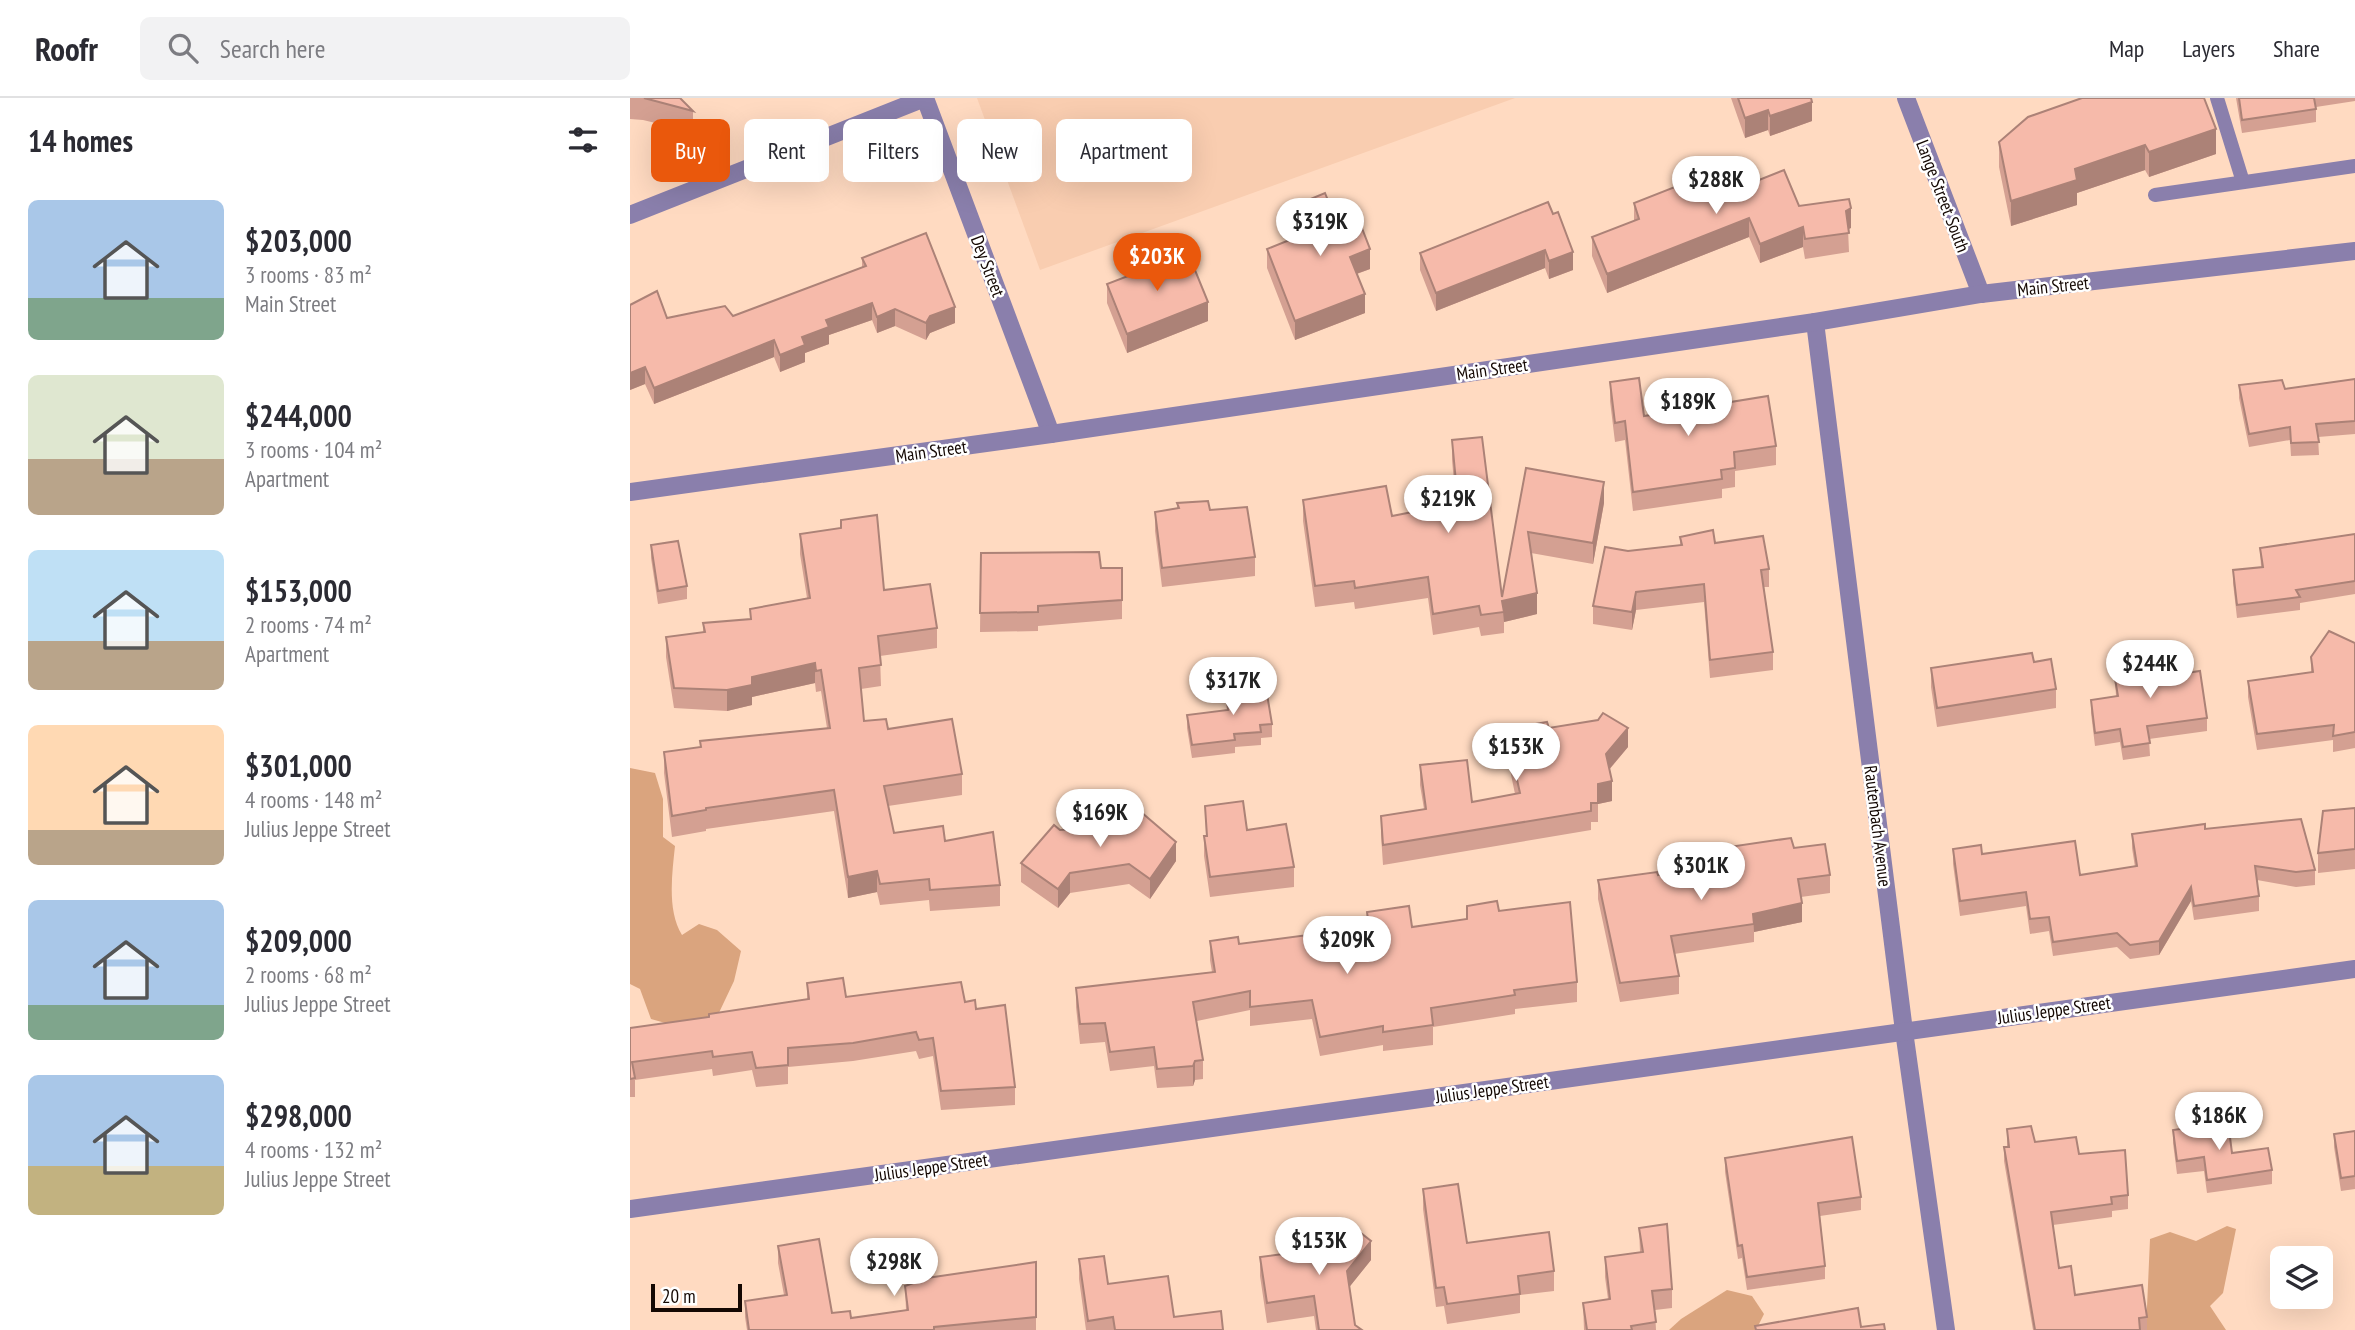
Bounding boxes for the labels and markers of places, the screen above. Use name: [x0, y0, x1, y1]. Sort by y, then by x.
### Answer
pin: $288K: [1667, 156, 1765, 216]
pin: $319K: [1271, 198, 1369, 258]
pin: $203K: [1108, 234, 1206, 293]
pin: $189K: [1639, 378, 1737, 438]
pin: $219K: [1399, 476, 1497, 535]
pin: $244K: [2101, 640, 2199, 700]
pin: $317K: [1184, 658, 1282, 717]
pin: $153K: [1467, 724, 1565, 783]
pin: $169K: [1051, 790, 1149, 849]
pin: $301K: [1652, 842, 1750, 902]
pin: $209K: [1298, 916, 1396, 976]
pin: $186K: [2170, 1093, 2268, 1152]
pin: $153K: [1270, 1218, 1368, 1277]
pin: $298K: [845, 1238, 943, 1298]

